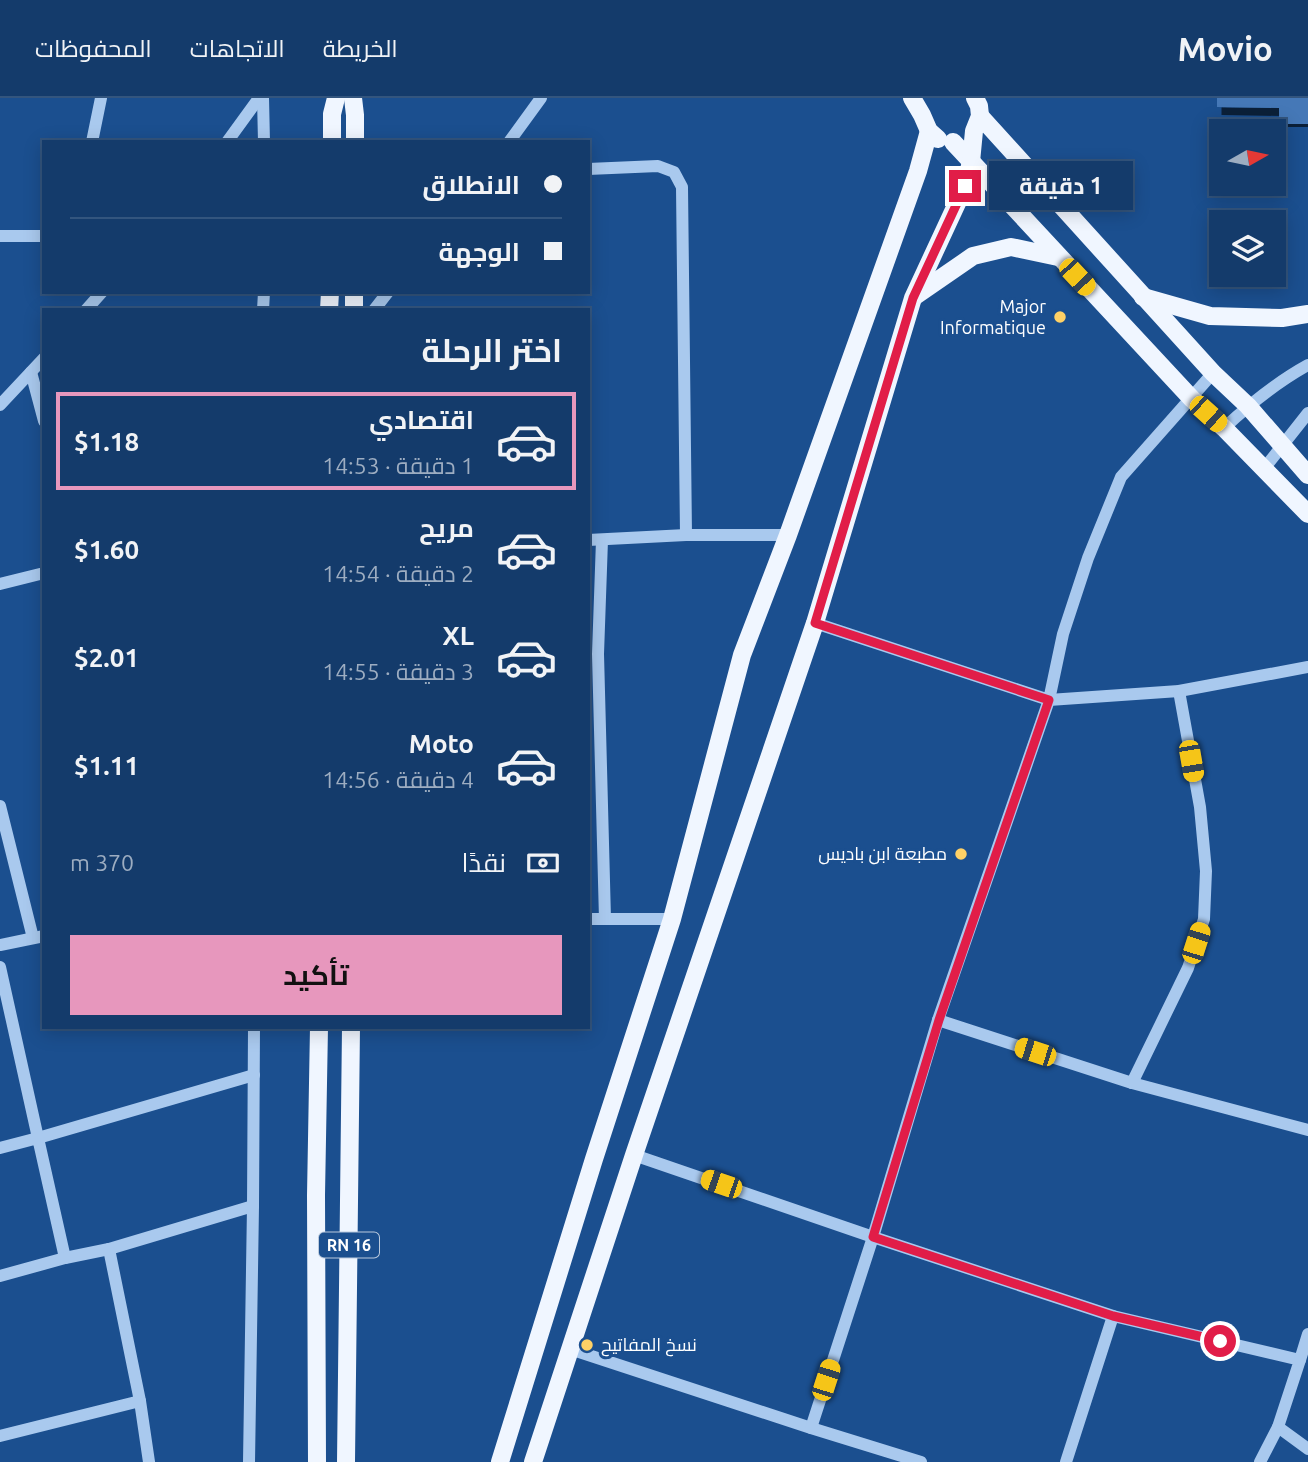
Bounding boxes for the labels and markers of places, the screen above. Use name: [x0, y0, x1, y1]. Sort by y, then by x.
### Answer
place label: Major Informatique: [940, 296, 1046, 337]
marker: Major Informatique: [1052, 309, 1068, 325]
place label: مطبعة ابن باديس: [818, 843, 947, 865]
marker: مطبعة ابن باديس: [953, 846, 969, 862]
place label: نسخ المفاتيح: [601, 1334, 697, 1357]
marker: نسخ المفاتيح: [579, 1337, 595, 1353]

